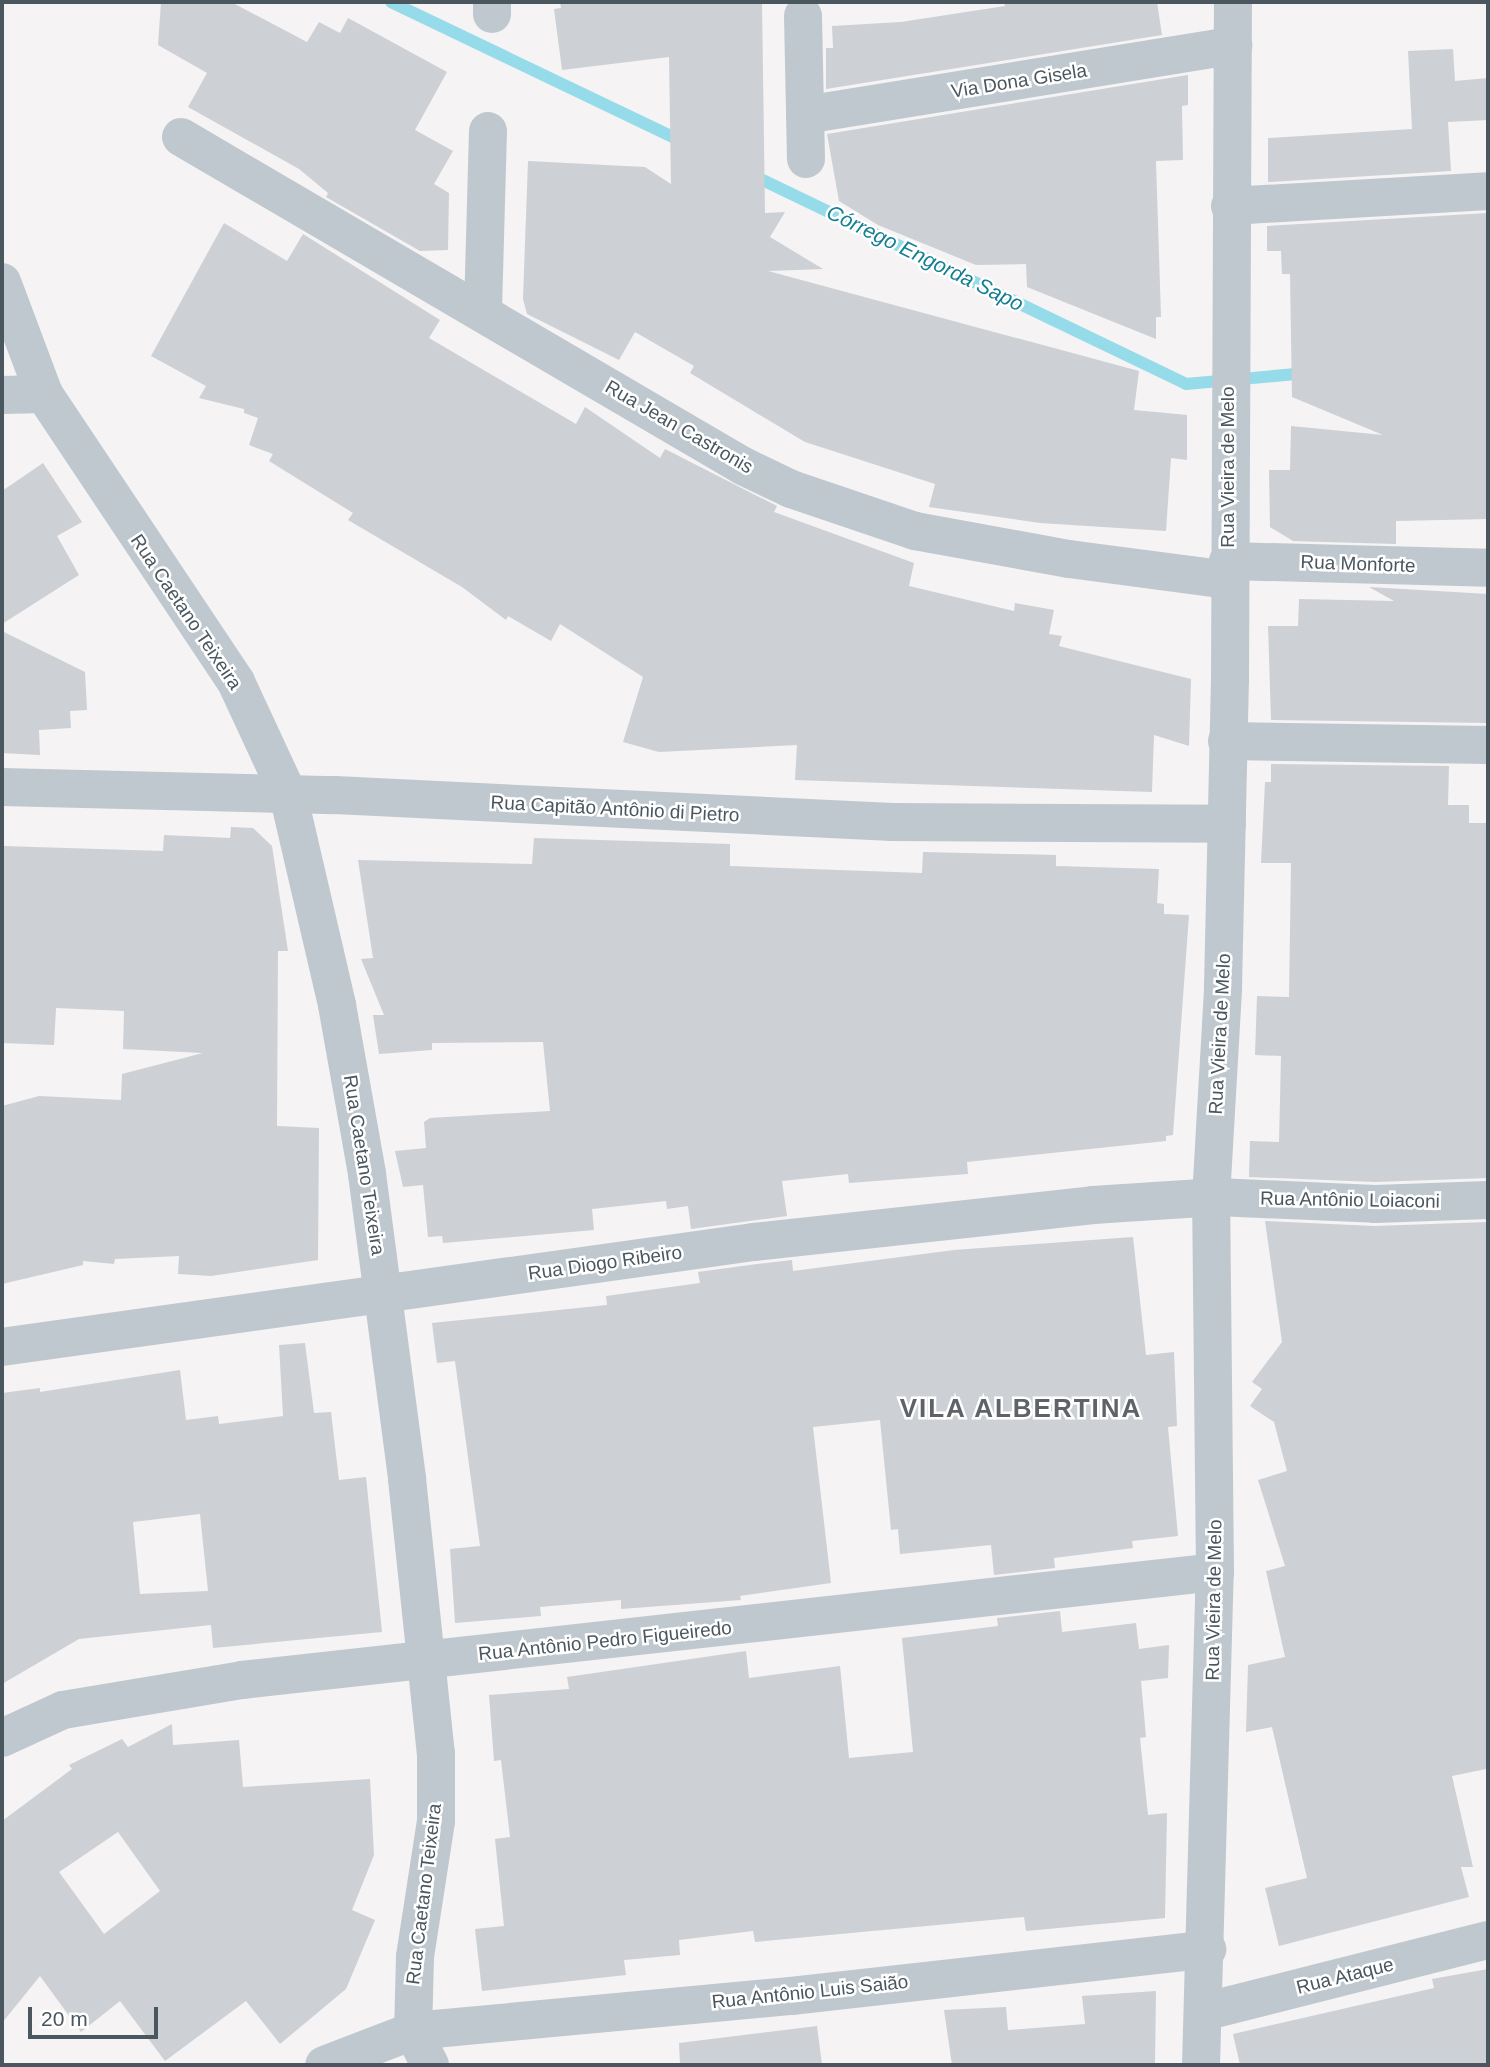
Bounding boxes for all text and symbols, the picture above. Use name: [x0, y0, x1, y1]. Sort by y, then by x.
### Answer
street label: Via Dona Gisela: [950, 59, 1088, 103]
water label: Córrego Engorda Sapo: [822, 199, 1028, 317]
street label: Rua Jean Castronis: [601, 375, 757, 479]
street label: Rua Vieira de Melo: [1217, 386, 1239, 548]
street label: Rua Caetano Teixeira: [125, 530, 247, 694]
street label: Rua Monforte: [1300, 551, 1416, 577]
street label: Rua Capitão Antônio di Pietro: [489, 791, 741, 827]
street label: Rua Vieira de Melo: [1204, 953, 1236, 1115]
street label: Rua Caetano Teixeira: [338, 1073, 390, 1257]
street label: Rua Antônio Loiaconi: [1259, 1187, 1441, 1213]
street label: Rua Diogo Ribeiro: [527, 1241, 683, 1285]
district label: VILA ALBERTINA: [900, 1393, 1142, 1425]
street label: Rua Vieira de Melo: [1201, 1519, 1227, 1681]
street label: Rua Antônio Pedro Figueiredo: [477, 1616, 733, 1666]
street label: Rua Caetano Teixeira: [402, 1802, 446, 1986]
street label: Rua Ataque: [1294, 1953, 1396, 1999]
street label: Rua Antônio Luis Saião: [710, 1970, 910, 2014]
scale bar: [32, 1994, 161, 2038]
text: 20 m: [41, 2007, 88, 2030]

